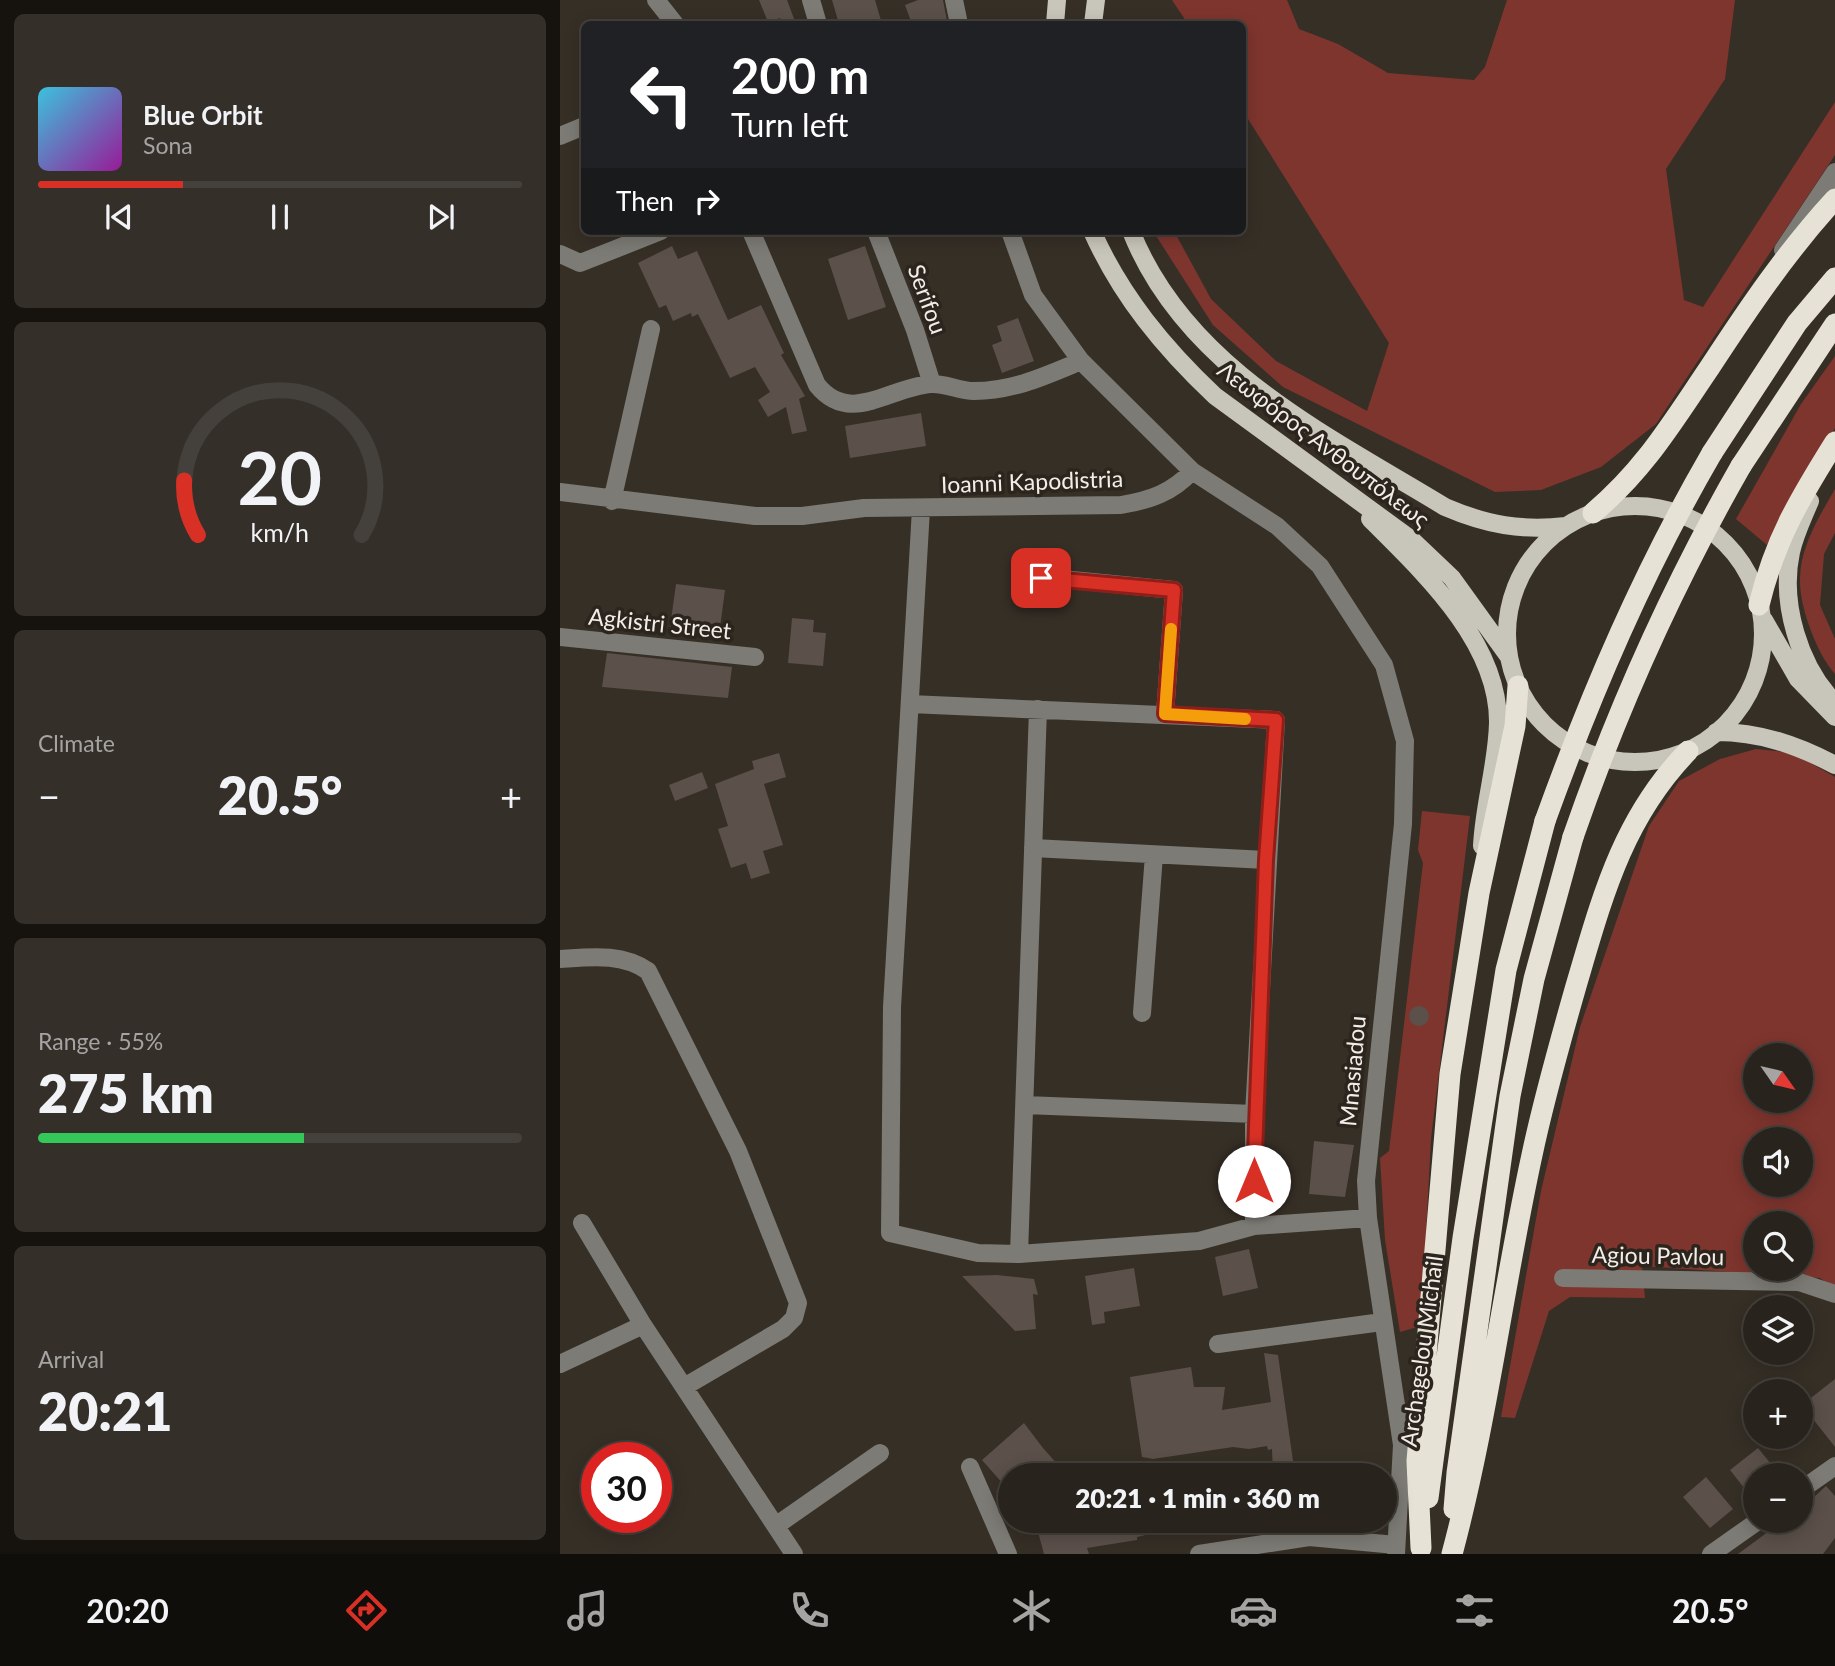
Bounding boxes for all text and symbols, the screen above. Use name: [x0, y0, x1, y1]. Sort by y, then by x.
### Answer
text: 200 m: [731, 46, 869, 104]
icon: left: [616, 49, 707, 140]
text: Blue Orbit: [143, 99, 263, 131]
text: Turn left: [731, 105, 848, 144]
text: Sona: [143, 131, 193, 159]
icon: right: [688, 182, 726, 220]
text: Then: [616, 185, 674, 217]
icon: previous: [100, 198, 138, 236]
icon: pause: [261, 198, 299, 236]
icon: next: [422, 198, 460, 236]
street label: Serifou: [903, 260, 953, 338]
street label: Λεωφόρος Ανθουπόλεως: [1213, 355, 1436, 533]
text: 20: [238, 433, 322, 521]
street label: Ioanni Kapodistria: [941, 464, 1123, 498]
text: km/h: [251, 517, 309, 547]
pin: [1011, 548, 1071, 608]
icon: arrive: [1022, 559, 1060, 597]
street label: Agkistri Street: [587, 602, 733, 644]
text: Climate: [38, 729, 115, 757]
text: 20.5°: [218, 764, 342, 826]
text: −: [38, 773, 60, 819]
text: +: [500, 773, 522, 819]
street label: Mnasiadou: [1333, 1014, 1371, 1128]
text: Range · 55%: [38, 1027, 163, 1055]
north arrow: [1743, 1043, 1813, 1113]
map controls: [1743, 1043, 1813, 1533]
text: 275 km: [38, 1062, 214, 1124]
button: sound: [1743, 1127, 1813, 1197]
position arrow: [1217, 1144, 1291, 1218]
button: search: [1743, 1211, 1813, 1281]
street label: Agiou Pavlou: [1591, 1240, 1725, 1270]
street label: Archagelou Michail: [1394, 1254, 1448, 1448]
button: layers: [1743, 1295, 1813, 1365]
text: Arrival: [38, 1345, 104, 1373]
button: +: [1743, 1379, 1813, 1449]
text: 20:21: [38, 1380, 172, 1442]
speed limit sign: 30: [581, 1442, 672, 1533]
button: −: [1743, 1463, 1813, 1533]
text: 20:21 · 1 min · 360 m: [1075, 1482, 1320, 1514]
icon: directions: [342, 1586, 391, 1635]
icon: music: [563, 1586, 612, 1635]
icon: phone: [785, 1586, 834, 1635]
icon: climate: [1007, 1586, 1056, 1635]
icon: car: [1229, 1586, 1278, 1635]
icon: filters: [1450, 1586, 1499, 1635]
text: 20:20: [86, 1591, 169, 1630]
text: 20.5°: [1672, 1591, 1749, 1630]

